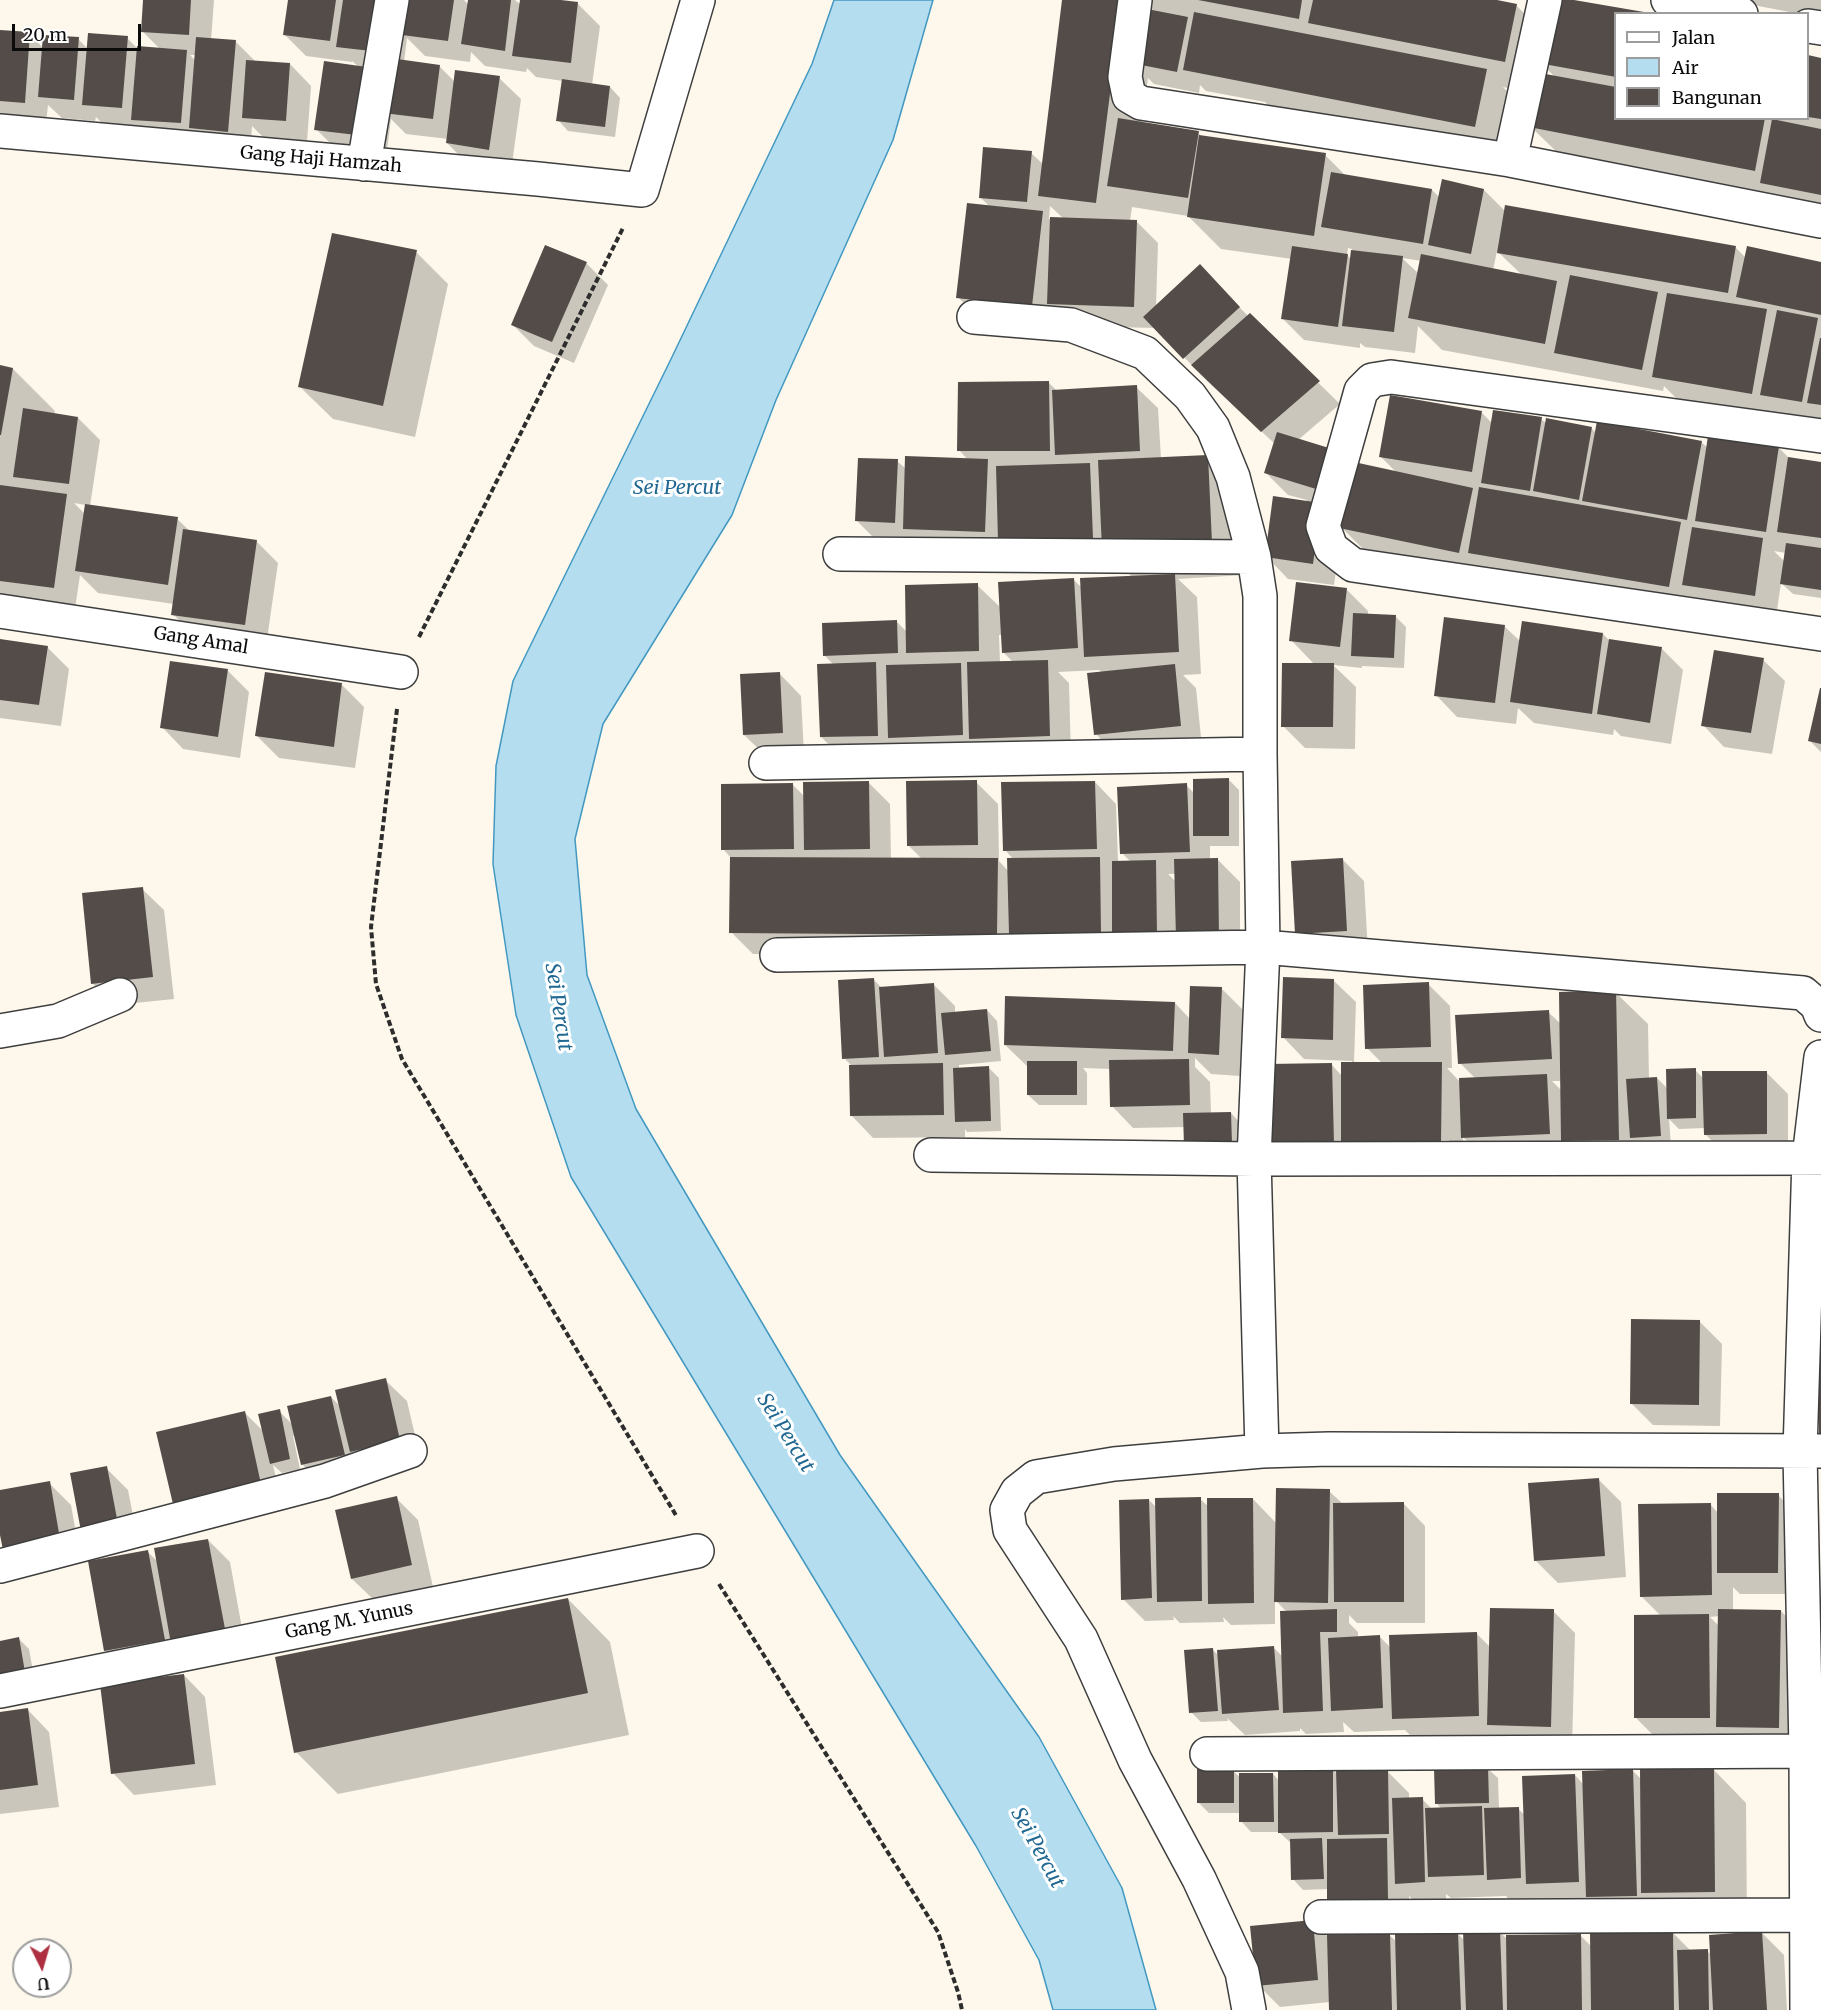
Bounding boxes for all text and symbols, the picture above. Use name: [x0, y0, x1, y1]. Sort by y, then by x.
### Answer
scale bar: [15, 12, 144, 50]
legend: [1614, 12, 1809, 120]
text: 20 m: [23, 23, 67, 46]
text: Jalan: [1672, 26, 1715, 49]
text: Air: [1672, 56, 1699, 79]
text: Bangunan: [1672, 86, 1762, 109]
street label: Gang Haji Hamzah: [239, 142, 403, 178]
water label: Sei Percut: [633, 476, 721, 500]
street label: Gang Amal: [152, 623, 250, 659]
water label: Sei Percut: [539, 962, 577, 1052]
water label: Sei Percut: [751, 1389, 819, 1477]
street label: Gang M. Yunus: [283, 1598, 415, 1644]
water label: Sei Percut: [1005, 1804, 1069, 1892]
north arrow: [12, 1938, 72, 1998]
text: U: [37, 1973, 50, 1994]

